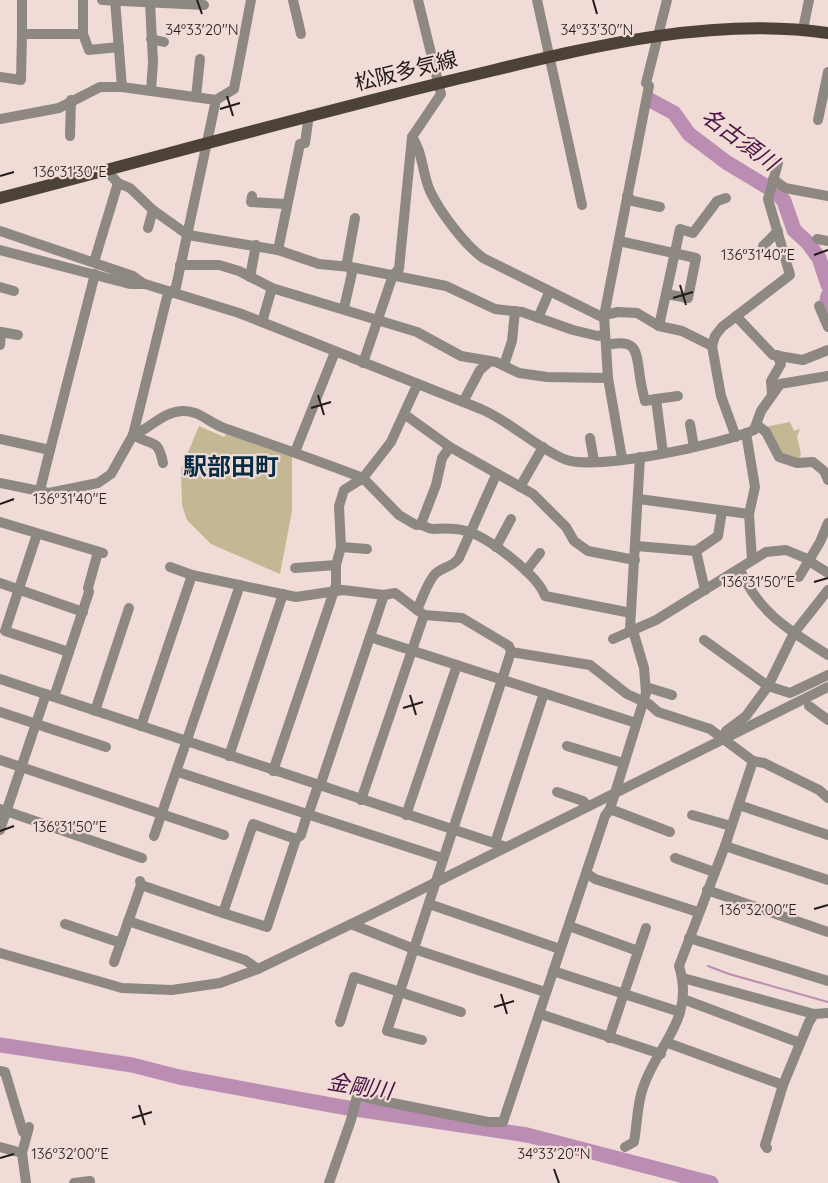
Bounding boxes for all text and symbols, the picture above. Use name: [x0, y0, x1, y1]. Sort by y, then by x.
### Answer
text: 34°33'20"N: [165, 20, 239, 39]
text: 34°33'30"N: [561, 20, 633, 39]
street label: 松阪多気線: [352, 45, 460, 95]
water label: 名古須川: [696, 102, 785, 177]
text: 136°31'30"E: [33, 162, 107, 181]
text: 136°31'40"E: [721, 245, 795, 264]
district label: 駅部田町: [183, 451, 279, 481]
text: 136°31'40"E: [33, 489, 107, 508]
text: 136°31'50"E: [721, 572, 795, 591]
text: 136°31'50"E: [33, 817, 107, 836]
text: 136°32'00"E: [719, 900, 797, 919]
water label: 金剛川: [325, 1067, 397, 1105]
text: 136°32'00"E: [31, 1144, 109, 1163]
text: 34°33'20"N: [517, 1144, 591, 1163]

